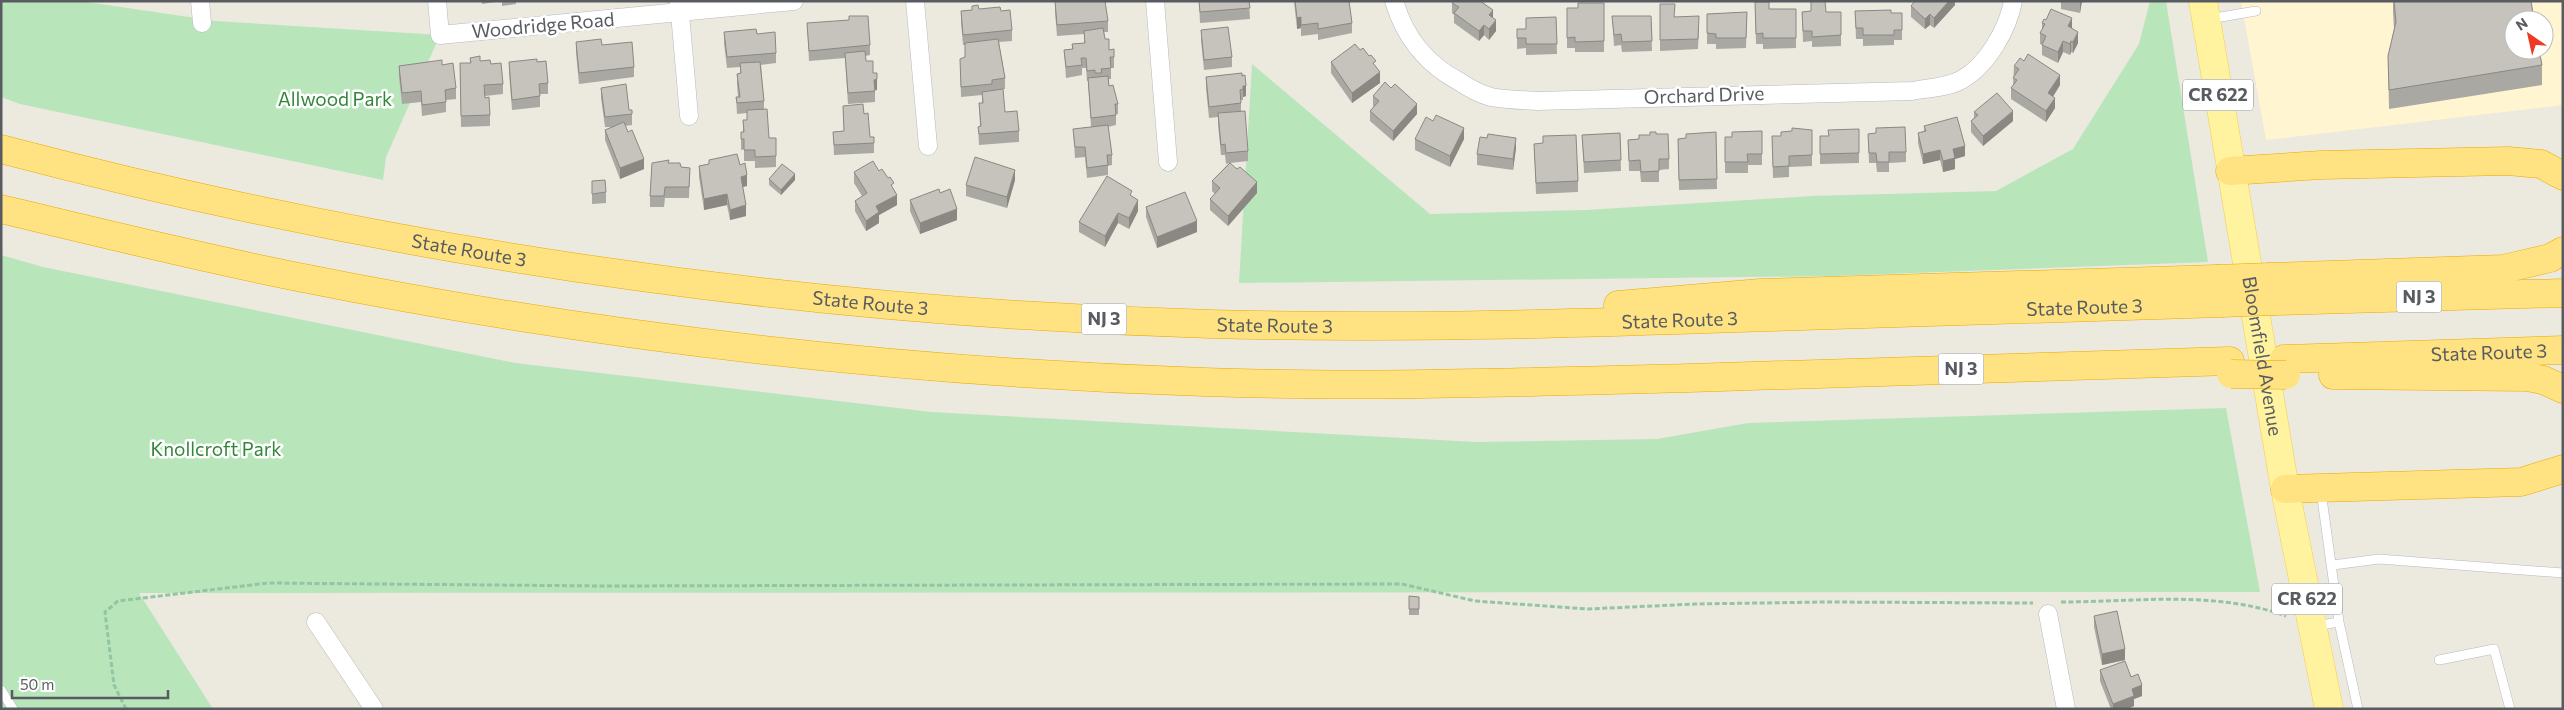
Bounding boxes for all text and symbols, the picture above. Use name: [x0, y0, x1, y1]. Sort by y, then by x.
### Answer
street label: Woodridge Road: [471, 7, 615, 42]
north arrow: [2504, 10, 2554, 60]
text: N: [2512, 14, 2531, 34]
road number: CR 622: [2183, 80, 2253, 110]
street label: Orchard Drive: [1643, 81, 1765, 108]
park label: Allwood Park: [278, 87, 392, 110]
street label: State Route 3: [410, 228, 528, 271]
street label: Bloomfield Avenue: [2238, 274, 2288, 438]
road number: NJ 3: [2396, 282, 2442, 312]
street label: State Route 3: [811, 285, 929, 319]
street label: State Route 3: [2026, 293, 2143, 320]
road number: NJ 3: [1082, 304, 1126, 334]
street label: State Route 3: [1621, 306, 1738, 333]
street label: State Route 3: [1216, 312, 1333, 337]
street label: State Route 3: [2430, 339, 2547, 365]
road number: NJ 3: [1938, 354, 1984, 384]
park label: Knollcroft Park: [150, 437, 282, 460]
road number: CR 622: [2272, 584, 2342, 614]
scale bar: [12, 668, 169, 700]
text: 50 m: [20, 675, 54, 693]

